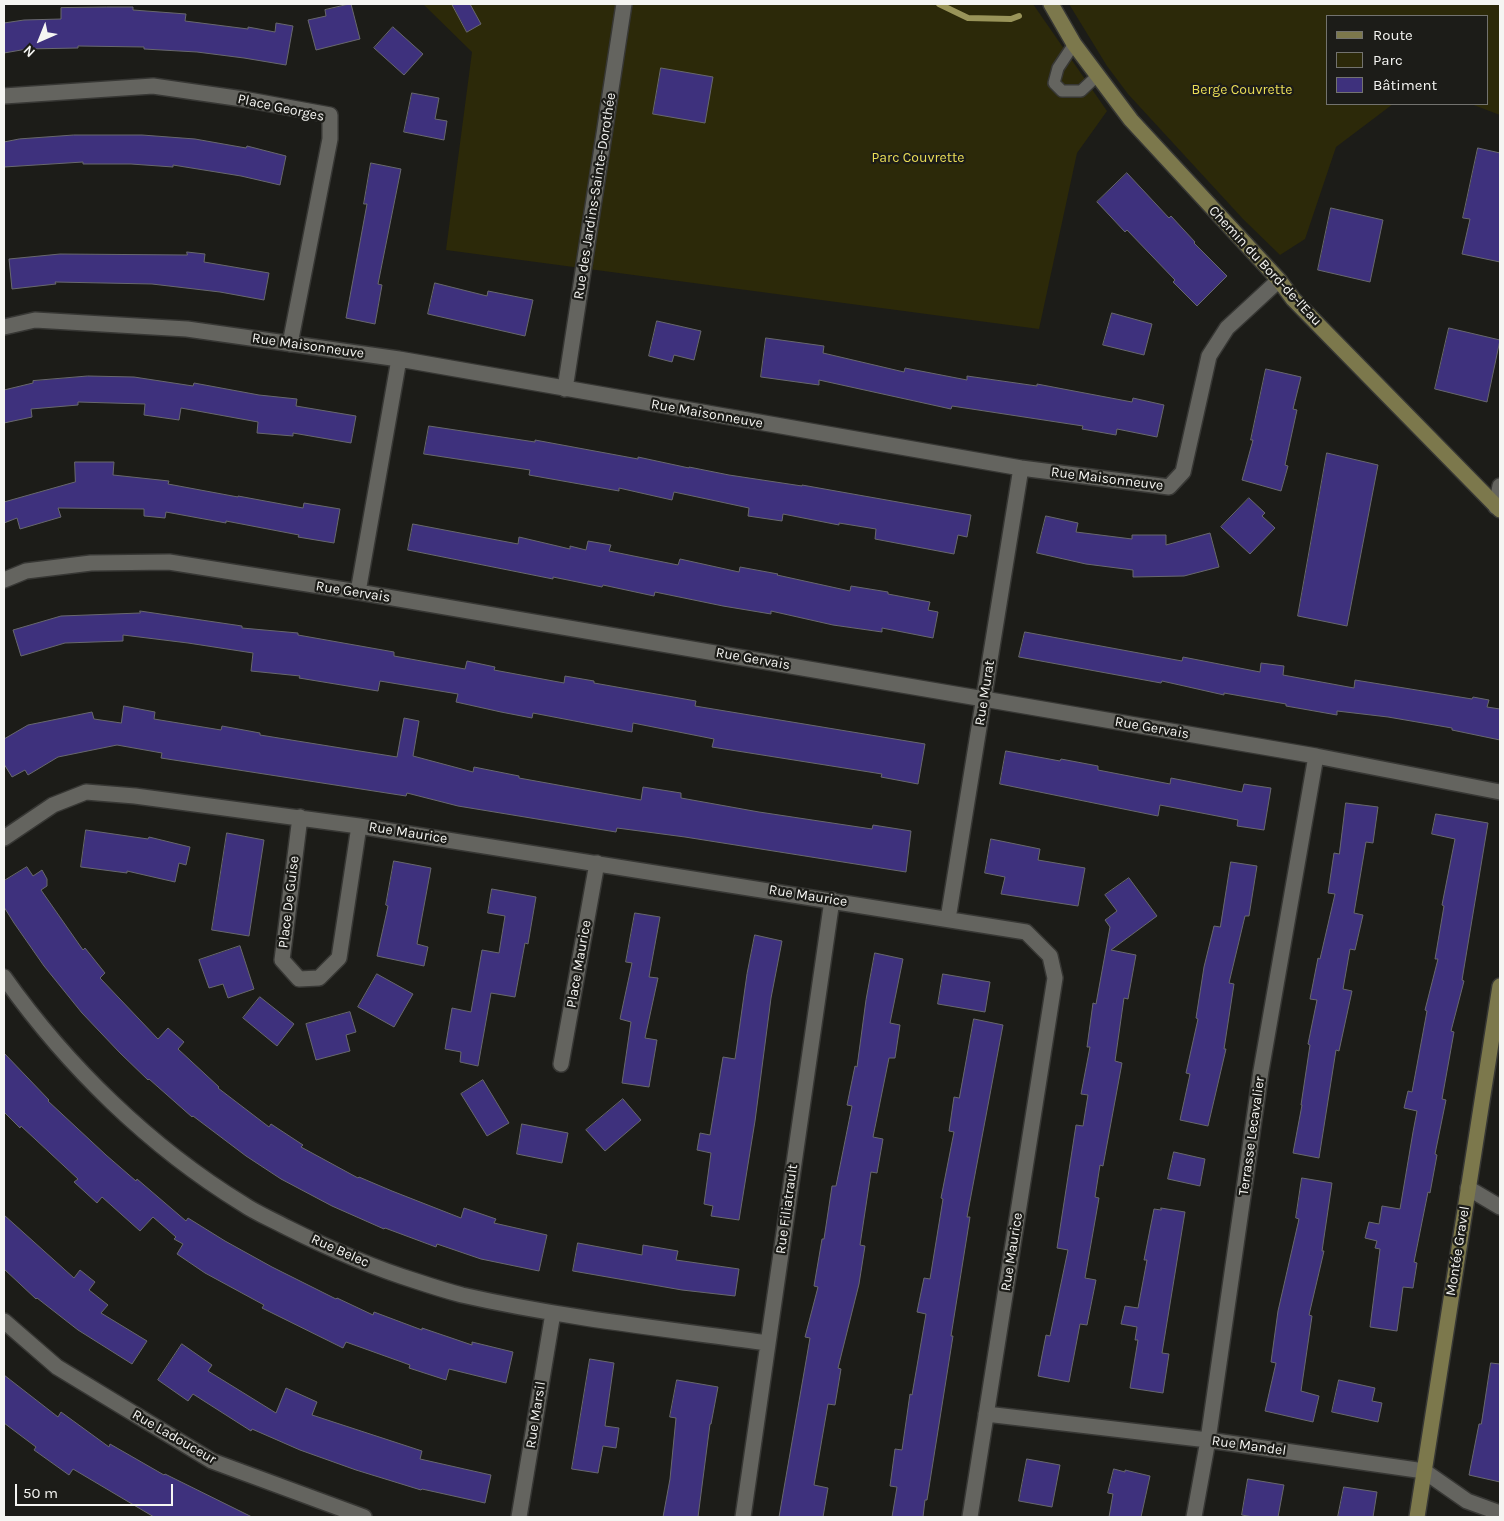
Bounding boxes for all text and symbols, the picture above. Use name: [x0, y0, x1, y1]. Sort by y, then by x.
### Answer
north arrow: [15, 15, 65, 65]
legend: [1326, 15, 1489, 105]
text: Route: [1373, 26, 1413, 44]
text: N: [20, 42, 39, 61]
text: Parc: [1373, 51, 1403, 69]
text: Bâtiment: [1373, 76, 1437, 94]
park label: Berge Couvrette: [1192, 82, 1292, 98]
street label: Place Georges: [236, 91, 326, 125]
street label: Rue des Jardins-Sainte-Dorothée: [570, 91, 620, 301]
park label: Parc Couvrette: [872, 150, 964, 166]
street label: Chemin du Bord-de-l'Eau: [1205, 202, 1325, 330]
street label: Rue Maisonneuve: [251, 330, 365, 362]
street label: Rue Maisonneuve: [650, 396, 764, 432]
street label: Rue Maisonneuve: [1050, 464, 1164, 494]
street label: Rue Gervais: [315, 578, 391, 606]
street label: Rue Gervais: [715, 644, 791, 674]
street label: Rue Murat: [972, 659, 998, 727]
street label: Rue Gervais: [1114, 713, 1190, 743]
street label: Rue Maurice: [368, 819, 448, 847]
street label: Place De Guise: [275, 855, 303, 949]
street label: Rue Maurice: [768, 882, 848, 910]
street label: Place Maurice: [563, 919, 595, 1009]
street label: Terrasse Lecavalier: [1235, 1075, 1269, 1197]
street label: Rue Filiatrault: [772, 1163, 802, 1255]
street label: Montée Gravel: [1443, 1205, 1473, 1297]
street label: Rue Maurice: [998, 1212, 1026, 1292]
street label: Rue Belec: [308, 1231, 372, 1271]
street label: Rue Marsil: [522, 1380, 550, 1450]
street label: Rue Ladouceur: [129, 1406, 219, 1468]
street label: Rue Mandel: [1211, 1432, 1287, 1460]
scale bar: [18, 1474, 175, 1506]
text: 50 m: [23, 1484, 58, 1502]

